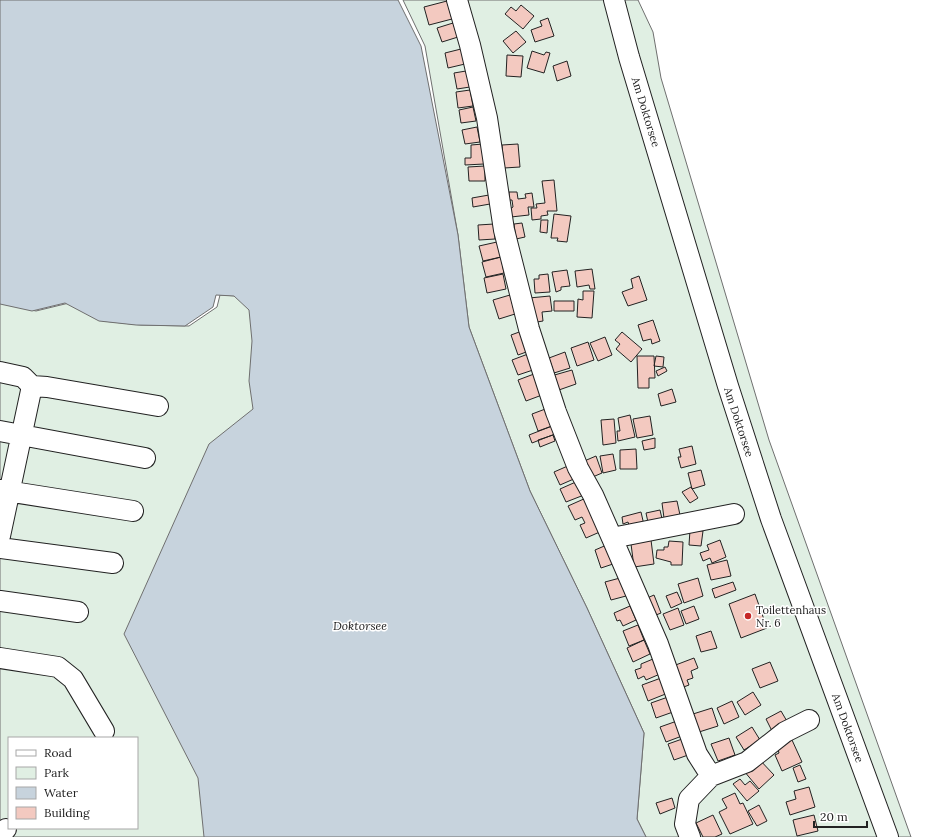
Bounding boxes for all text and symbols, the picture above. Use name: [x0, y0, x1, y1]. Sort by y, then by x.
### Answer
street label: Am Doktorsee: [628, 74, 663, 149]
street label: Am Doktorsee: [721, 384, 757, 459]
place label: Toilettenhaus Nr. 6: [756, 603, 826, 630]
marker: Toilettenhaus Nr. 6: [743, 611, 753, 621]
water label: Doktorsee: [333, 618, 387, 633]
street label: Am Doktorsee: [829, 691, 867, 765]
legend: [8, 737, 138, 829]
text: Road: [44, 745, 72, 760]
text: Park: [44, 765, 70, 780]
text: Water: [44, 785, 79, 800]
scale bar: [814, 803, 867, 829]
text: Building: [44, 805, 90, 820]
text: 20 m: [820, 809, 848, 824]

